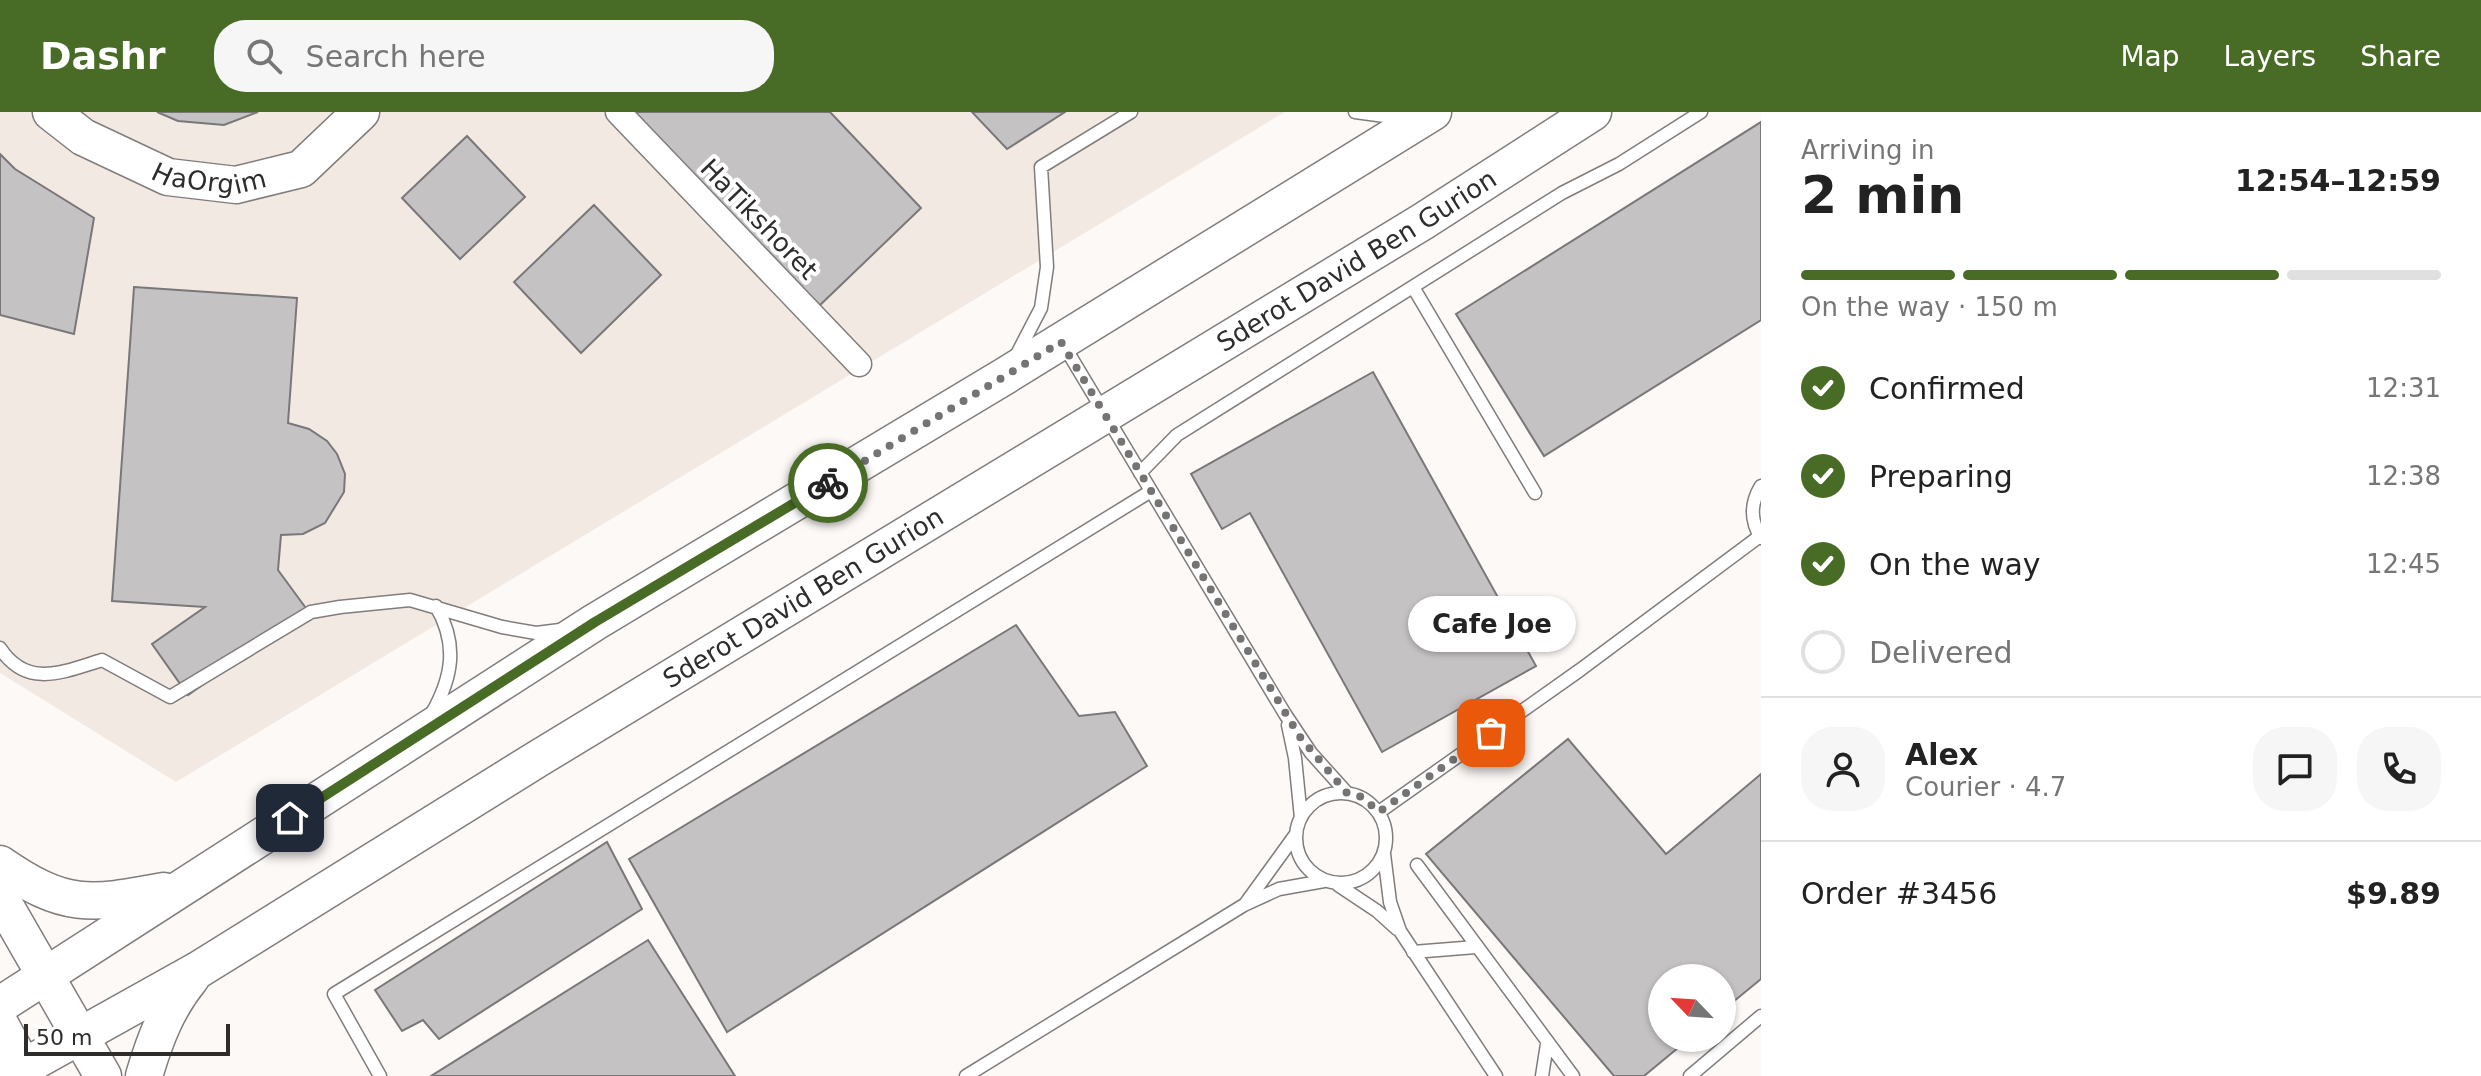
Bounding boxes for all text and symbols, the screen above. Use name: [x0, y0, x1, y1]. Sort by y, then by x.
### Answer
search box: [214, 20, 774, 92]
text: Dashr: [40, 34, 166, 78]
icon: search: [242, 34, 286, 78]
text: Search here: [306, 39, 486, 74]
text: Map: [2120, 40, 2180, 73]
text: Layers: [2224, 40, 2316, 73]
text: Share: [2360, 40, 2441, 73]
text: Arriving in: [1801, 135, 1935, 165]
street label: HaTikshoret: [694, 153, 824, 285]
street label: HaOrgim: [147, 157, 269, 200]
street label: Sderot David Ben Gurion: [1211, 163, 1502, 358]
text: 12:54–12:59: [2235, 163, 2441, 198]
text: 2 min: [1801, 165, 1964, 225]
text: On the way · 150 m: [1801, 292, 2058, 322]
icon: check: [1801, 366, 1845, 410]
text: Confirmed: [1869, 371, 2025, 406]
text: 12:31: [2366, 373, 2441, 403]
courier: [788, 443, 868, 523]
icon: check: [1801, 454, 1845, 498]
text: Preparing: [1869, 459, 2013, 494]
icon: bike: [806, 461, 850, 505]
text: 12:38: [2366, 461, 2441, 491]
street label: Sderot David Ben Gurion: [657, 501, 949, 694]
icon: check: [1801, 542, 1845, 586]
text: On the way: [1869, 547, 2041, 582]
text: 12:45: [2366, 549, 2441, 579]
callout: Cafe Joe: [1407, 597, 1575, 653]
text: Cafe Joe: [1432, 609, 1552, 639]
text: Delivered: [1869, 635, 2013, 670]
pin: [1457, 699, 1525, 767]
icon: bag: [1469, 711, 1513, 755]
button: person: [1801, 727, 1885, 811]
button: chat: [2253, 727, 2337, 811]
button: phone: [2357, 727, 2441, 811]
text: Alex: [1905, 737, 1978, 772]
text: Courier · 4.7: [1905, 772, 2066, 802]
pin: [256, 784, 324, 852]
icon: home: [268, 796, 312, 840]
text: Order #3456: [1801, 876, 1997, 911]
text: $9.89: [2346, 876, 2441, 911]
north arrow: [1648, 964, 1736, 1052]
map controls: [1648, 964, 1736, 1052]
scale bar: [24, 1020, 230, 1056]
text: 50 m: [36, 1025, 92, 1050]

